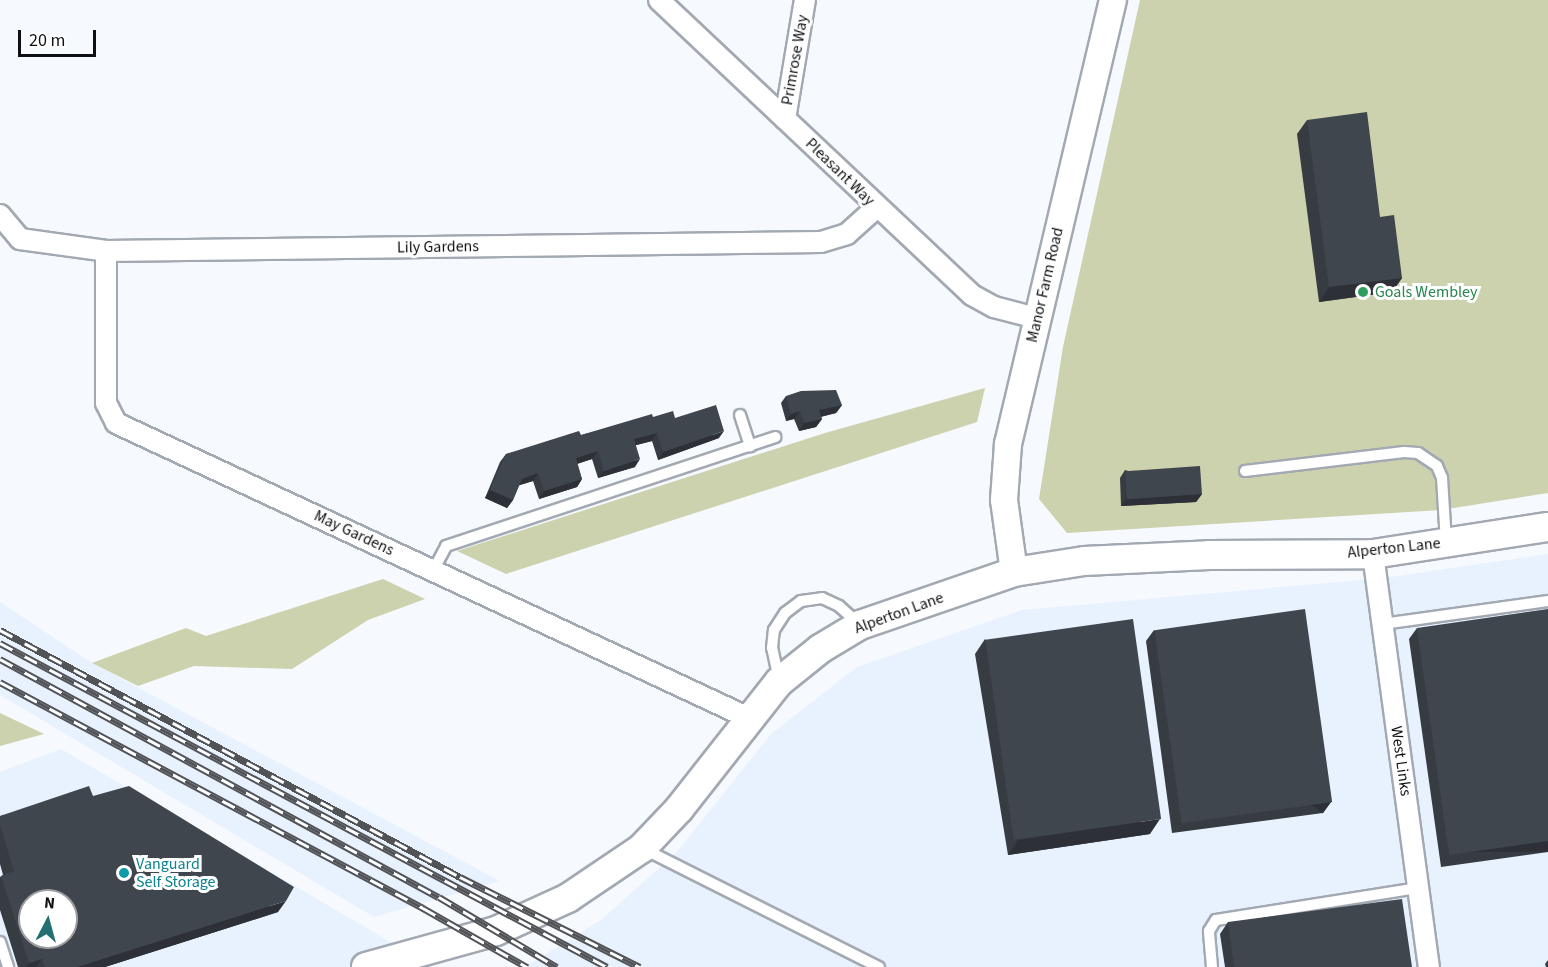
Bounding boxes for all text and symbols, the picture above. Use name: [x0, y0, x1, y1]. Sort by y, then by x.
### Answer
street label: Primrose Way: [778, 13, 812, 107]
scale bar: [21, 18, 99, 56]
text: 20 m: [29, 28, 65, 53]
street label: Pleasant Way: [801, 134, 879, 210]
street label: Manor Farm Road: [1022, 226, 1068, 344]
street label: Lily Gardens: [397, 237, 479, 257]
place label: Goals Wembley: [1375, 282, 1478, 302]
marker: Goals Wembley: [1356, 285, 1370, 299]
street label: May Gardens: [311, 506, 397, 560]
street label: Alperton Lane: [1347, 534, 1441, 562]
street label: Alperton Lane: [852, 588, 946, 638]
street label: West Links: [1387, 725, 1415, 797]
place label: Vanguard Self Storage: [136, 854, 215, 892]
marker: Vanguard Self Storage: [117, 866, 131, 880]
north arrow: [18, 889, 78, 949]
text: N: [43, 892, 56, 915]

